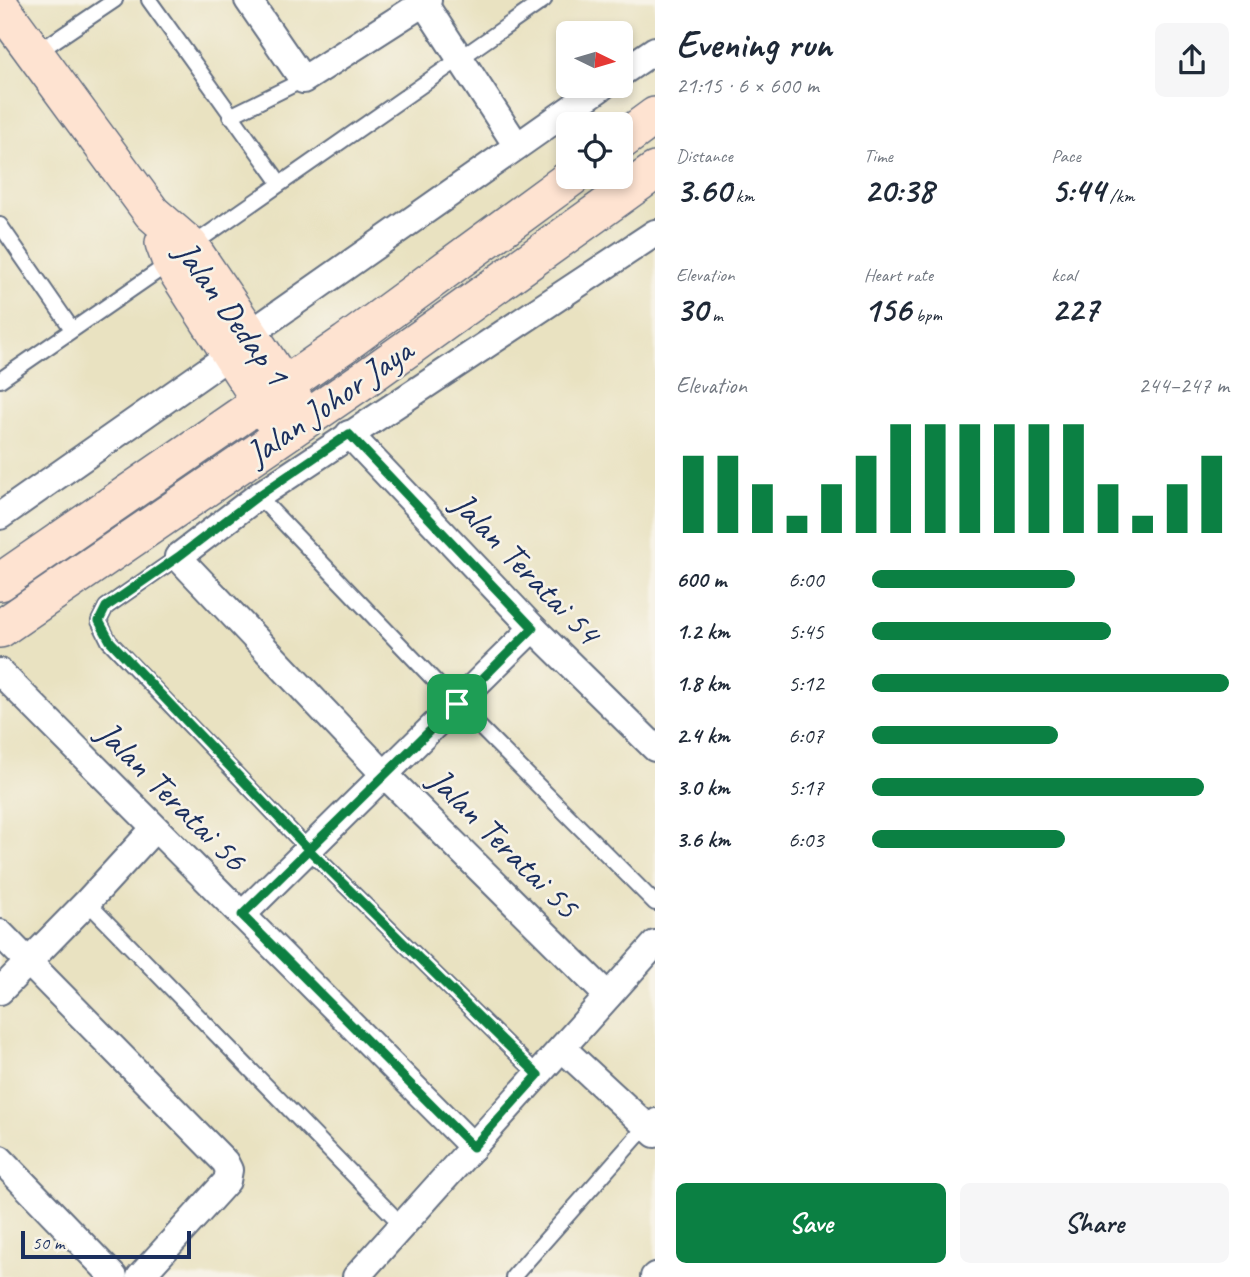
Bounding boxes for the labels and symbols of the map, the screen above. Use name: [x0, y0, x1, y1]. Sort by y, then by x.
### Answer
north arrow: [556, 21, 634, 98]
street label: Jalan Dedap 1: [163, 230, 301, 396]
street label: Jalan Johor Jaya: [235, 327, 423, 477]
street label: Jalan Teratai 54: [441, 481, 612, 656]
pin: [427, 674, 487, 734]
street label: Jalan Teratai 56: [86, 710, 258, 882]
street label: Jalan Teratai 55: [418, 757, 591, 930]
scale bar: [21, 1228, 191, 1260]

